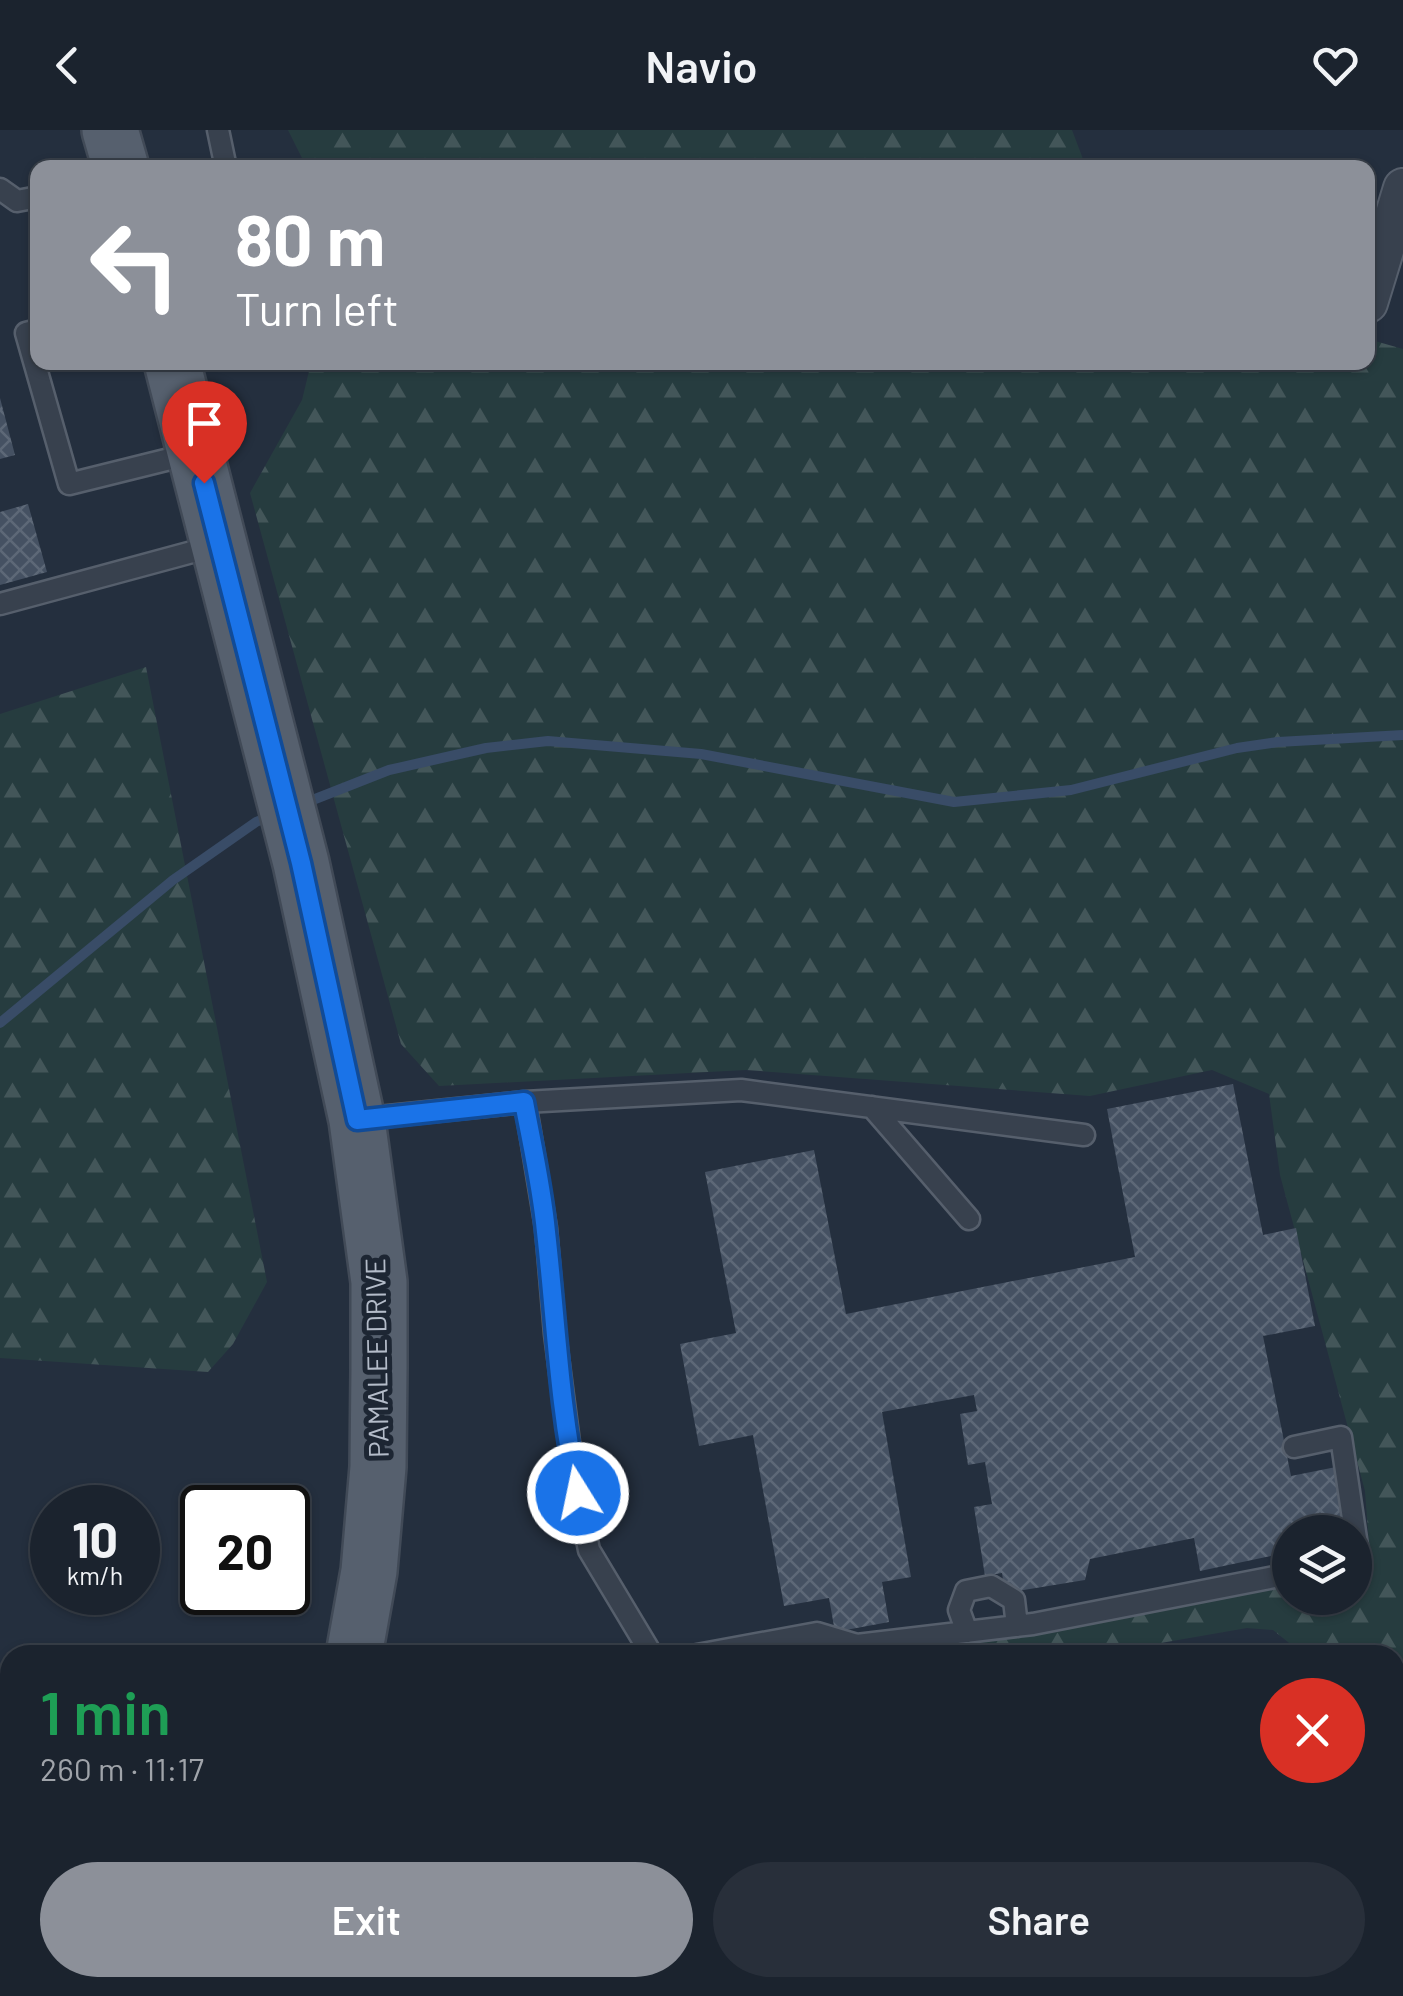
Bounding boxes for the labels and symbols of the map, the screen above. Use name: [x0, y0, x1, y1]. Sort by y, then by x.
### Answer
pin: [162, 381, 247, 484]
street label: PAMALEE DRIVE: [357, 1258, 395, 1458]
position arrow: [526, 1441, 630, 1545]
speed limit sign: 20: [180, 1485, 310, 1615]

